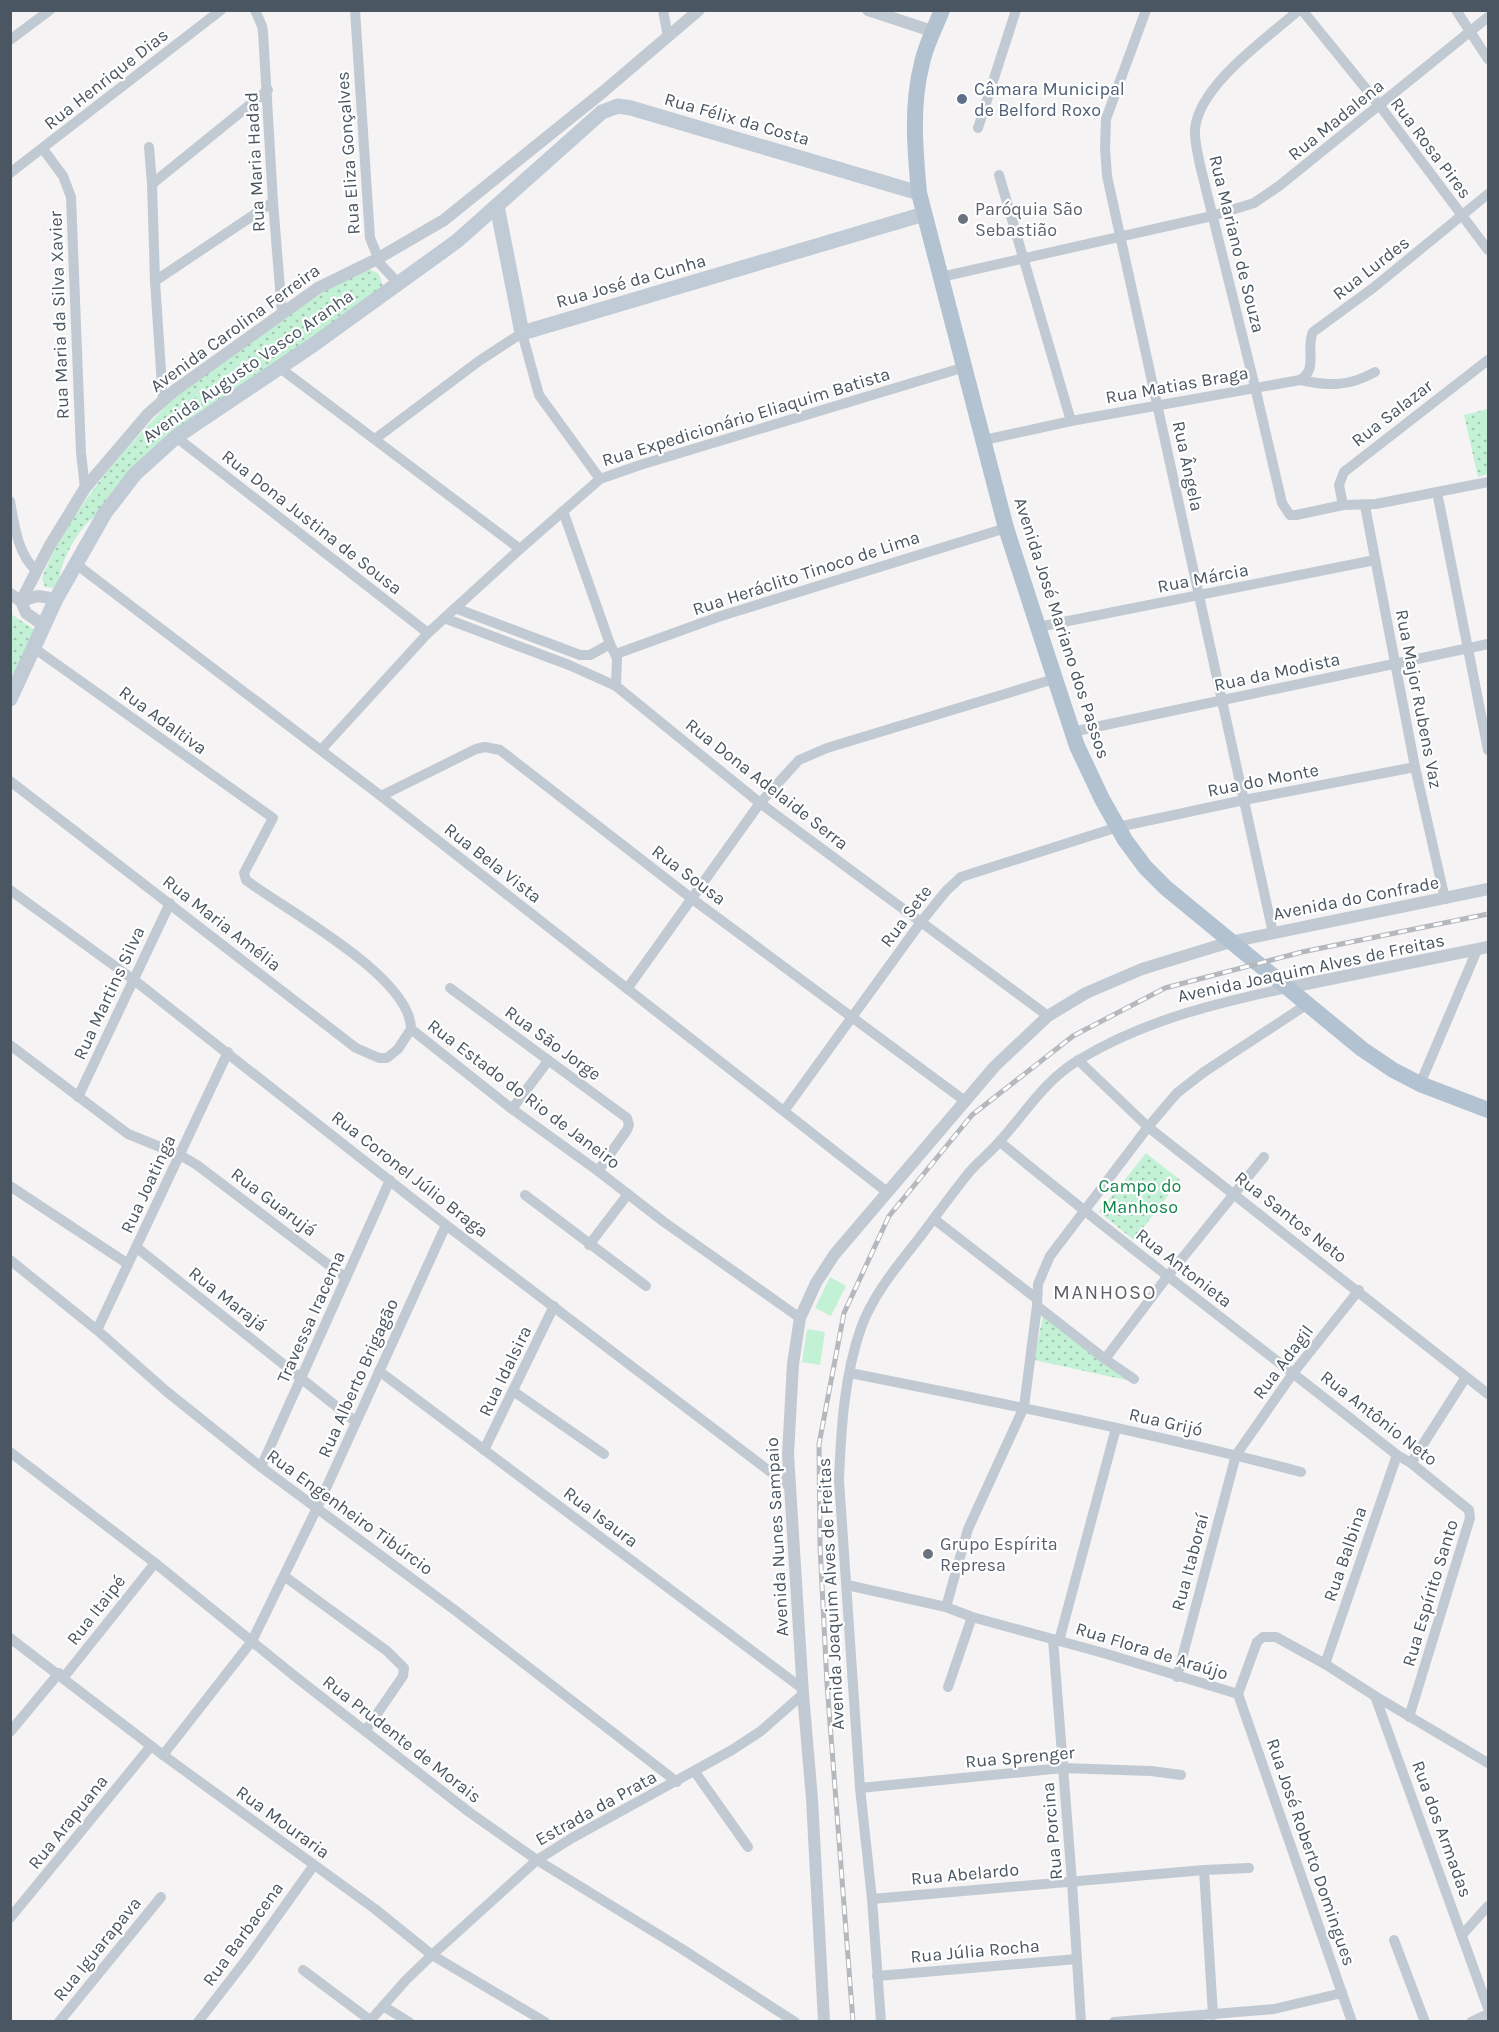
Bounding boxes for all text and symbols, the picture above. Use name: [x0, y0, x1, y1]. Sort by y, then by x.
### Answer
street label: Rua Henrique Dias: [39, 24, 173, 134]
street label: Rua Eliza Gonçalves: [331, 71, 365, 235]
street label: Rua Madalena: [1284, 75, 1388, 165]
place label: Câmara Municipal de Belford Roxo: [974, 78, 1125, 121]
street label: Rua Félix da Costa: [662, 88, 812, 150]
street label: Rua Maria Hadad: [240, 91, 270, 233]
marker: Câmara Municipal de Belford Roxo: [955, 92, 969, 106]
street label: Rua Rosa Pires: [1386, 93, 1476, 203]
street label: Rua Mariano de Souza: [1204, 153, 1270, 335]
place label: Paróquia São Sebastião: [975, 198, 1083, 241]
street label: Rua Maria da Silva Xavier: [44, 210, 74, 419]
marker: Paróquia São Sebastião: [956, 212, 970, 226]
street label: Rua Lurdes: [1328, 231, 1414, 305]
street label: Rua José da Cunha: [554, 249, 708, 313]
street label: Avenida Carolina Ferreira: [146, 259, 324, 397]
street label: Avenida Augusto Vasco Aranha: [138, 285, 358, 447]
street label: Rua Matias Braga: [1104, 362, 1250, 408]
street label: Rua Expedicionário Eliaquim Batista: [599, 363, 893, 471]
street label: Rua Salazar: [1347, 374, 1437, 451]
street label: Rua Ângela: [1168, 419, 1208, 513]
street label: Rua Dona Justina de Sousa: [217, 445, 407, 599]
street label: Avenida José Mariano dos Passos: [1009, 494, 1115, 762]
street label: Rua Heráclito Tinoco de Lima: [690, 526, 922, 620]
street label: Rua Márcia: [1156, 558, 1250, 598]
street label: Rua Major Rubens Vaz: [1391, 608, 1447, 790]
street label: Rua da Modista: [1212, 648, 1342, 696]
street label: Rua Adaltiva: [115, 681, 211, 759]
street label: Rua Dona Adelaide Serra: [681, 714, 853, 854]
street label: Rua do Monte: [1206, 758, 1320, 802]
street label: Rua Bela Vista: [440, 818, 546, 908]
street label: Rua Sousa: [648, 840, 730, 910]
street label: Rua Maria Amélia: [158, 870, 286, 976]
street label: Avenida do Confrade: [1271, 871, 1441, 925]
street label: Rua Sete: [875, 881, 937, 951]
street label: Rua Martins Silva: [68, 923, 150, 1063]
street label: Avenida Joaquim Alves de Freitas: [1175, 929, 1447, 1007]
street label: Rua São Jorge: [501, 1001, 605, 1085]
street label: Rua Estado do Rio de Janeiro: [423, 1014, 625, 1174]
street label: Rua Coronel Júlio Braga: [327, 1106, 493, 1242]
street label: Rua Joatinga: [116, 1131, 180, 1237]
street label: Rua Guarujá: [227, 1163, 321, 1241]
street label: Rua Santos Neto: [1231, 1166, 1351, 1268]
park label: Campo do Manhoso: [1099, 1175, 1181, 1218]
street label: Rua Antonieta: [1131, 1224, 1237, 1312]
street label: Travessa Iracema: [272, 1248, 350, 1386]
street label: Rua Marajá: [184, 1262, 272, 1336]
district label: MANHOSO: [1053, 1281, 1157, 1304]
street label: Rua Alberto Brigagão: [313, 1295, 403, 1461]
street label: Rua Adagil: [1248, 1320, 1318, 1404]
street label: Rua Idalsira: [474, 1322, 536, 1420]
street label: Rua Antônio Neto: [1316, 1365, 1442, 1471]
street label: Rua Grijó: [1127, 1403, 1205, 1441]
street label: Avenida Nunes Sampaio: [761, 1437, 793, 1637]
street label: Rua Engenheiro Tibúrcio: [262, 1444, 438, 1580]
street label: Avenida Joaquim Alves de Freitas: [813, 1457, 849, 1731]
street label: Rua Isaura: [559, 1482, 643, 1552]
street label: Rua Balbina: [1318, 1504, 1372, 1604]
street label: Rua Itaboraí: [1166, 1510, 1214, 1613]
street label: Rua Espírito Santo: [1397, 1517, 1463, 1669]
place label: Grupo Espírita Represa: [940, 1533, 1058, 1576]
marker: Grupo Espírita Represa: [921, 1547, 935, 1561]
street label: Rua Itaipé: [62, 1571, 130, 1649]
street label: Rua Flora de Araújo: [1073, 1617, 1231, 1685]
street label: Rua Prudente de Morais: [318, 1670, 486, 1808]
street label: Rua José Roberto Domingues: [1262, 1735, 1360, 1969]
street label: Rua Sprenger: [964, 1741, 1076, 1773]
street label: Rua dos Armadas: [1407, 1758, 1477, 1900]
street label: Estrada da Prata: [531, 1766, 661, 1850]
street label: Rua Arapuana: [23, 1770, 113, 1874]
street label: Rua Mouraria: [232, 1781, 334, 1863]
street label: Rua Porcina: [1037, 1781, 1067, 1881]
street label: Rua Abelardo: [910, 1858, 1020, 1890]
street label: Rua Barbacena: [198, 1878, 288, 1990]
street label: Rua Iguarapava: [48, 1892, 146, 2006]
street label: Rua Júlia Rocha: [909, 1934, 1041, 1968]

